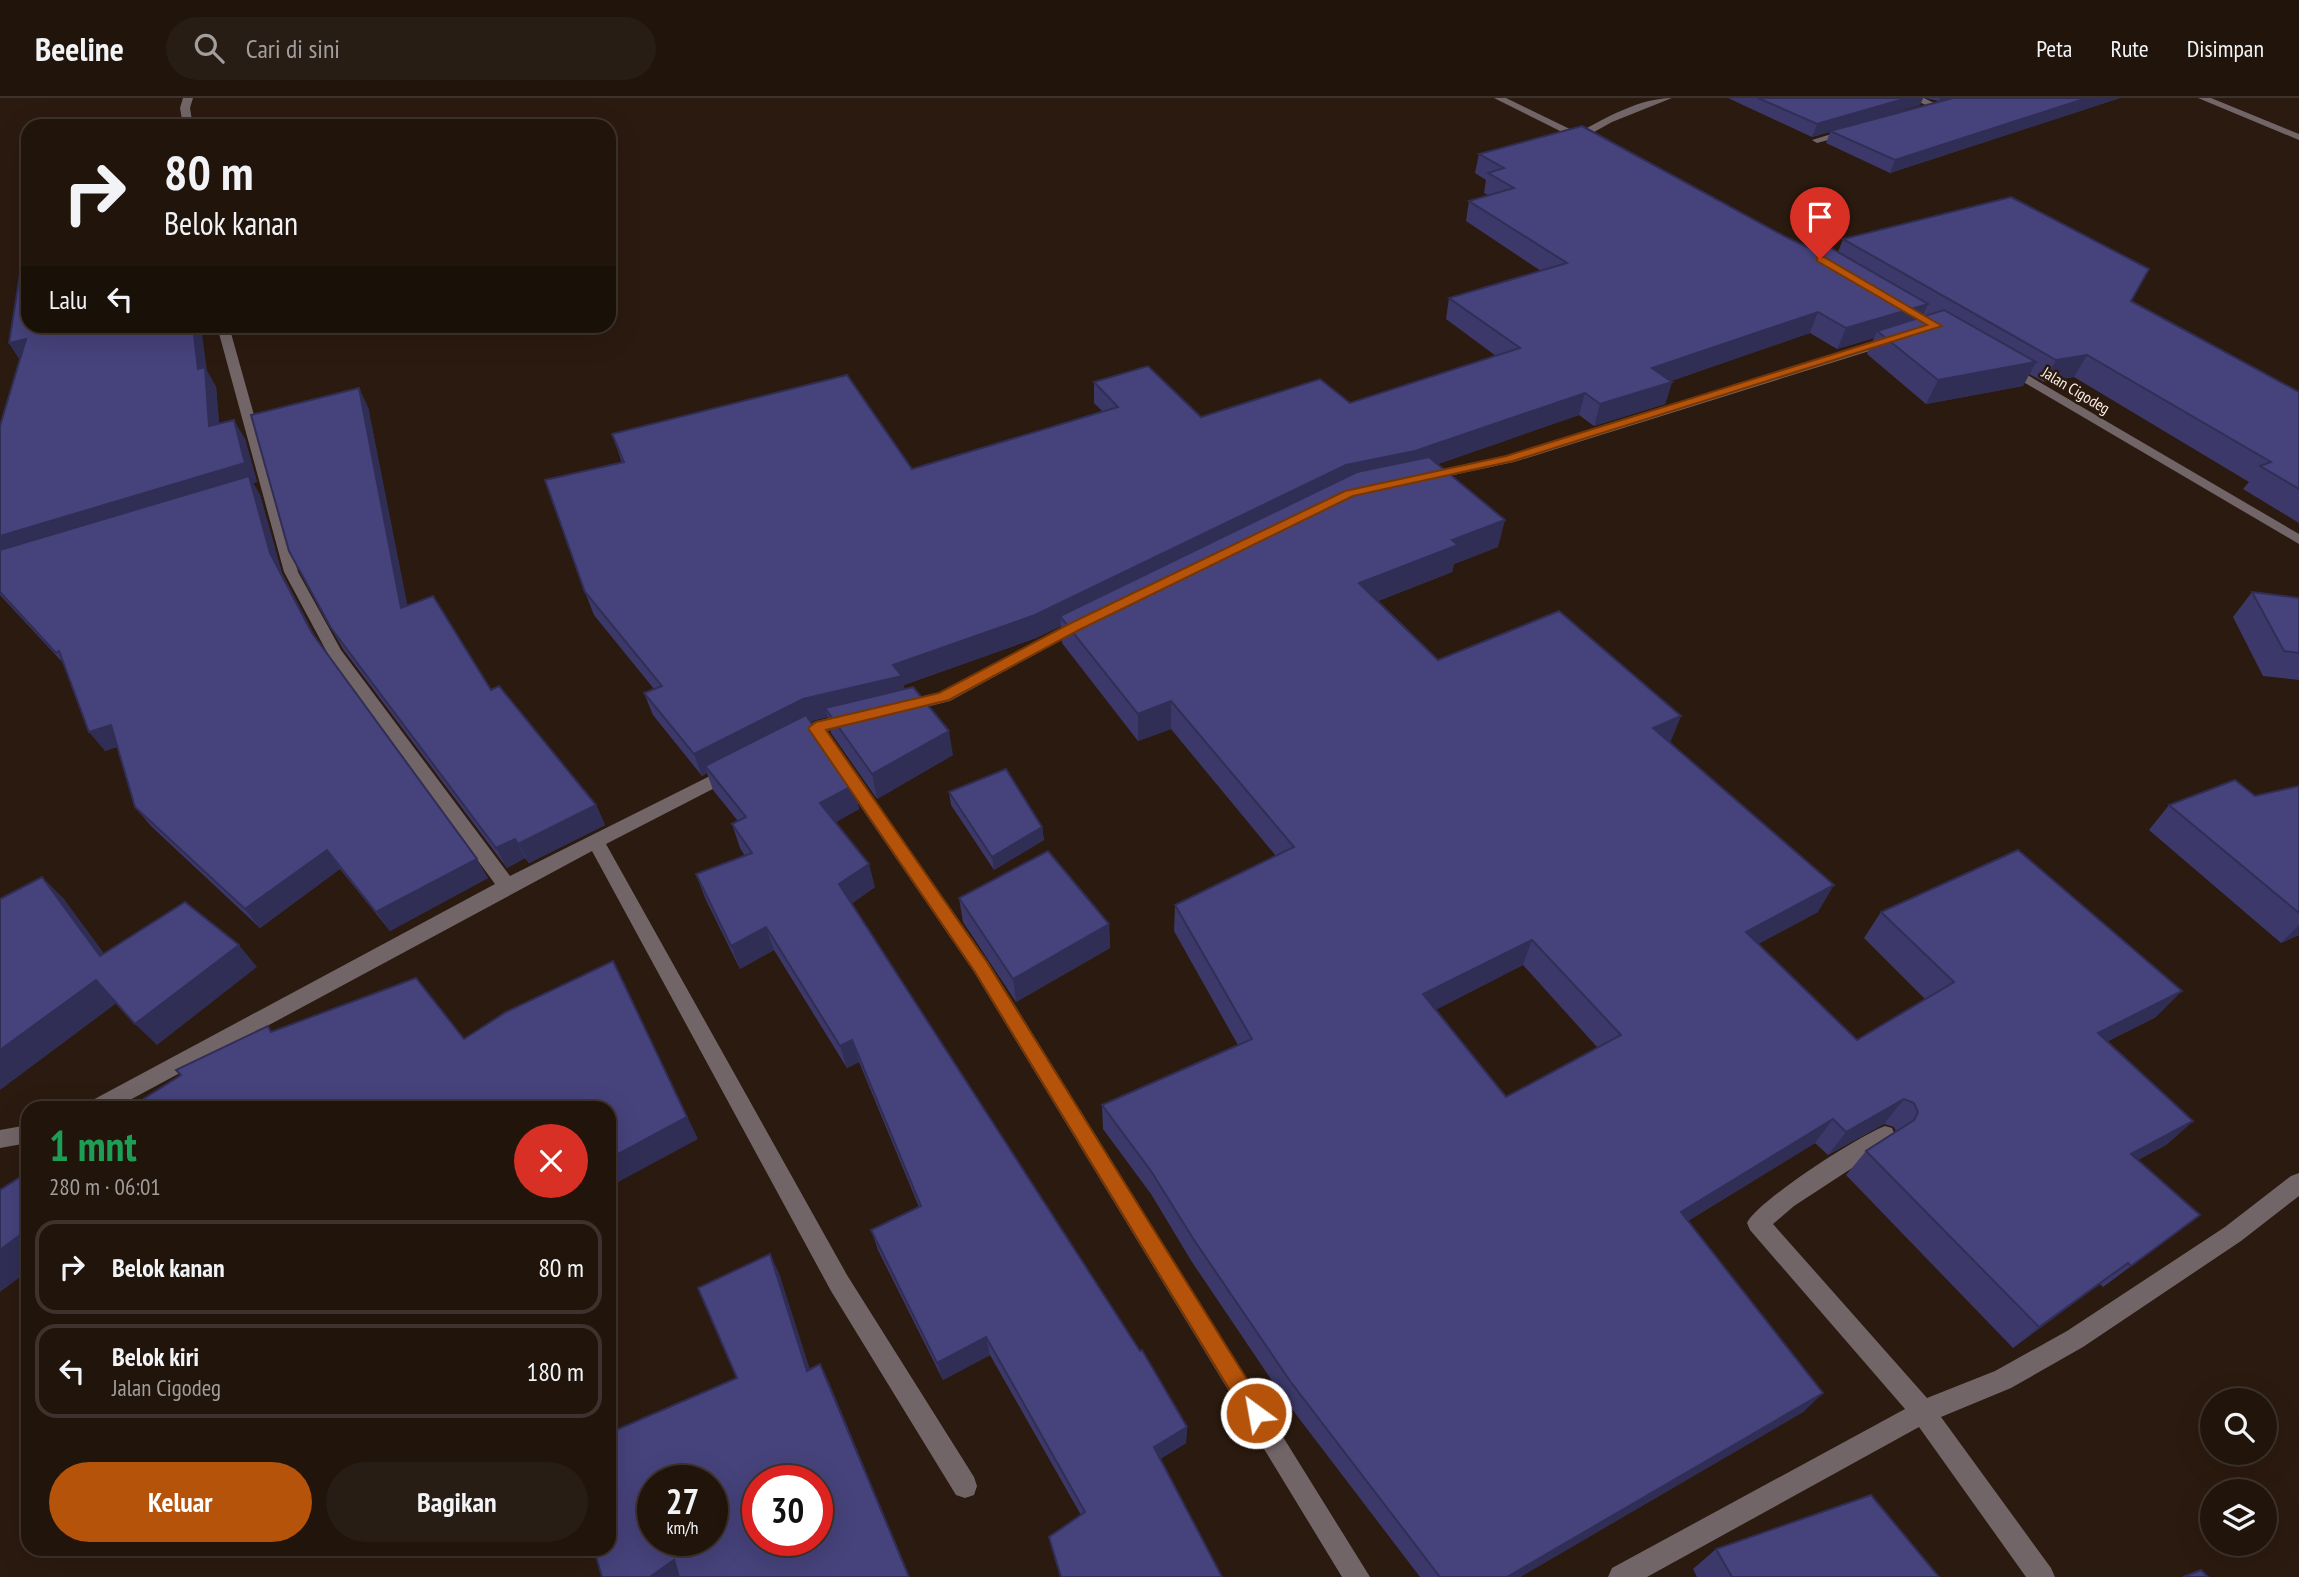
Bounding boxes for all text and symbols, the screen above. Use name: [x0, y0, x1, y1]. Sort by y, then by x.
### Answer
search box: [166, 17, 656, 80]
text: Beeline: [35, 27, 124, 70]
icon: search: [190, 29, 228, 67]
text: Cari di sini: [246, 32, 340, 65]
text: Peta: [2036, 33, 2072, 64]
text: Rute: [2110, 33, 2149, 64]
text: Disimpan: [2187, 33, 2264, 64]
text: 80 m: [164, 140, 253, 204]
icon: right: [49, 147, 140, 238]
pin: [1790, 187, 1850, 259]
icon: arrive: [1801, 198, 1839, 236]
text: Belok kanan: [164, 202, 298, 244]
icon: left: [101, 280, 139, 318]
text: Lalu: [49, 283, 87, 316]
street label: Jalan Cigodeg: [2038, 361, 2114, 418]
text: 1 mnt: [49, 1118, 137, 1173]
button: close: [514, 1124, 588, 1198]
text: 280 m · 06:01: [49, 1172, 161, 1201]
icon: right: [53, 1248, 91, 1286]
text: Belok kanan: [112, 1251, 225, 1284]
text: 80 m: [538, 1251, 584, 1284]
text: Belok kiri: [112, 1340, 199, 1373]
icon: left: [53, 1352, 91, 1390]
text: 180 m: [526, 1355, 584, 1388]
text: Jalan Cigodeg: [112, 1373, 221, 1402]
position arrow: [1219, 1376, 1293, 1450]
map controls: [2200, 1388, 2277, 1556]
button: search: [2200, 1388, 2277, 1465]
button: Keluar: [49, 1462, 312, 1542]
button: Bagikan: [326, 1462, 588, 1542]
speed limit sign: 30: [742, 1465, 833, 1556]
text: 27: [666, 1478, 699, 1524]
button: layers: [2200, 1479, 2277, 1556]
text: km/h: [667, 1516, 698, 1539]

